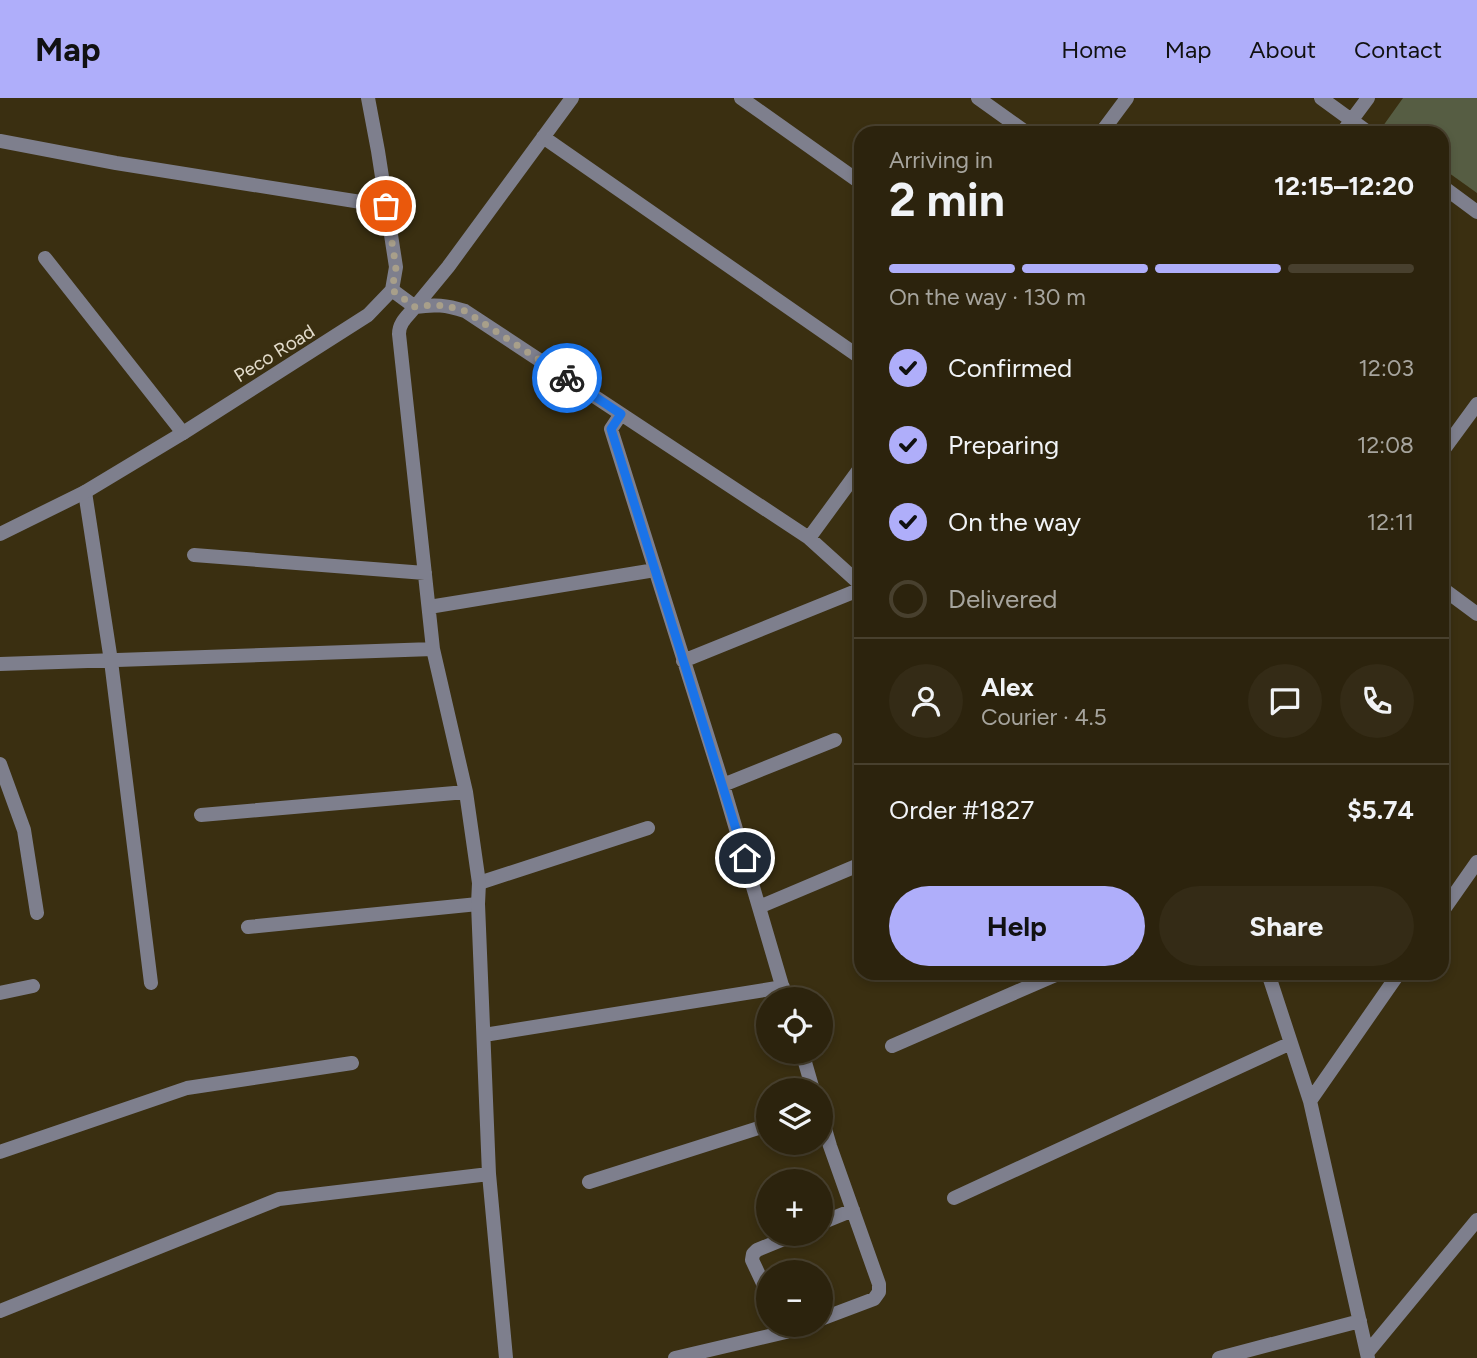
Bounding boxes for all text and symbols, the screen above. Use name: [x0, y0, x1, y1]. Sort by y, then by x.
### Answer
text: Map: [35, 30, 101, 69]
text: Home: [1061, 35, 1127, 64]
text: Map: [1165, 35, 1211, 64]
text: About: [1249, 35, 1316, 64]
text: Contact: [1354, 35, 1442, 64]
text: Arriving in: [889, 146, 993, 174]
text: 12:15–12:20: [1274, 170, 1414, 202]
text: 2 min: [889, 172, 1005, 228]
pin: [356, 176, 416, 236]
icon: bag: [367, 187, 405, 225]
text: On the way · 130 m: [889, 283, 1086, 311]
street label: Peco Road: [230, 320, 319, 387]
courier: [532, 343, 602, 413]
icon: check: [889, 349, 927, 387]
text: Confirmed: [948, 352, 1072, 384]
text: 12:03: [1359, 354, 1414, 382]
icon: bike: [548, 359, 586, 397]
icon: check: [889, 426, 927, 464]
text: Preparing: [948, 429, 1059, 461]
text: 12:08: [1357, 431, 1414, 459]
icon: check: [889, 503, 927, 541]
text: On the way: [948, 506, 1081, 538]
text: 12:11: [1367, 508, 1414, 536]
text: Delivered: [948, 583, 1057, 615]
button: person: [889, 664, 963, 738]
button: chat: [1248, 664, 1322, 738]
button: phone: [1340, 664, 1414, 738]
text: Alex: [981, 671, 1034, 703]
text: Courier · 4.5: [981, 703, 1107, 731]
text: Order #1827: [889, 794, 1034, 826]
text: $5.74: [1347, 794, 1414, 826]
pin: [715, 828, 775, 888]
icon: home: [726, 839, 764, 877]
button: Help: [889, 886, 1145, 966]
button: Share: [1159, 886, 1414, 966]
map controls: [756, 987, 833, 1337]
button: locate: [756, 987, 833, 1064]
button: layers: [756, 1078, 833, 1155]
button: +: [756, 1169, 833, 1246]
button: −: [756, 1260, 833, 1337]

